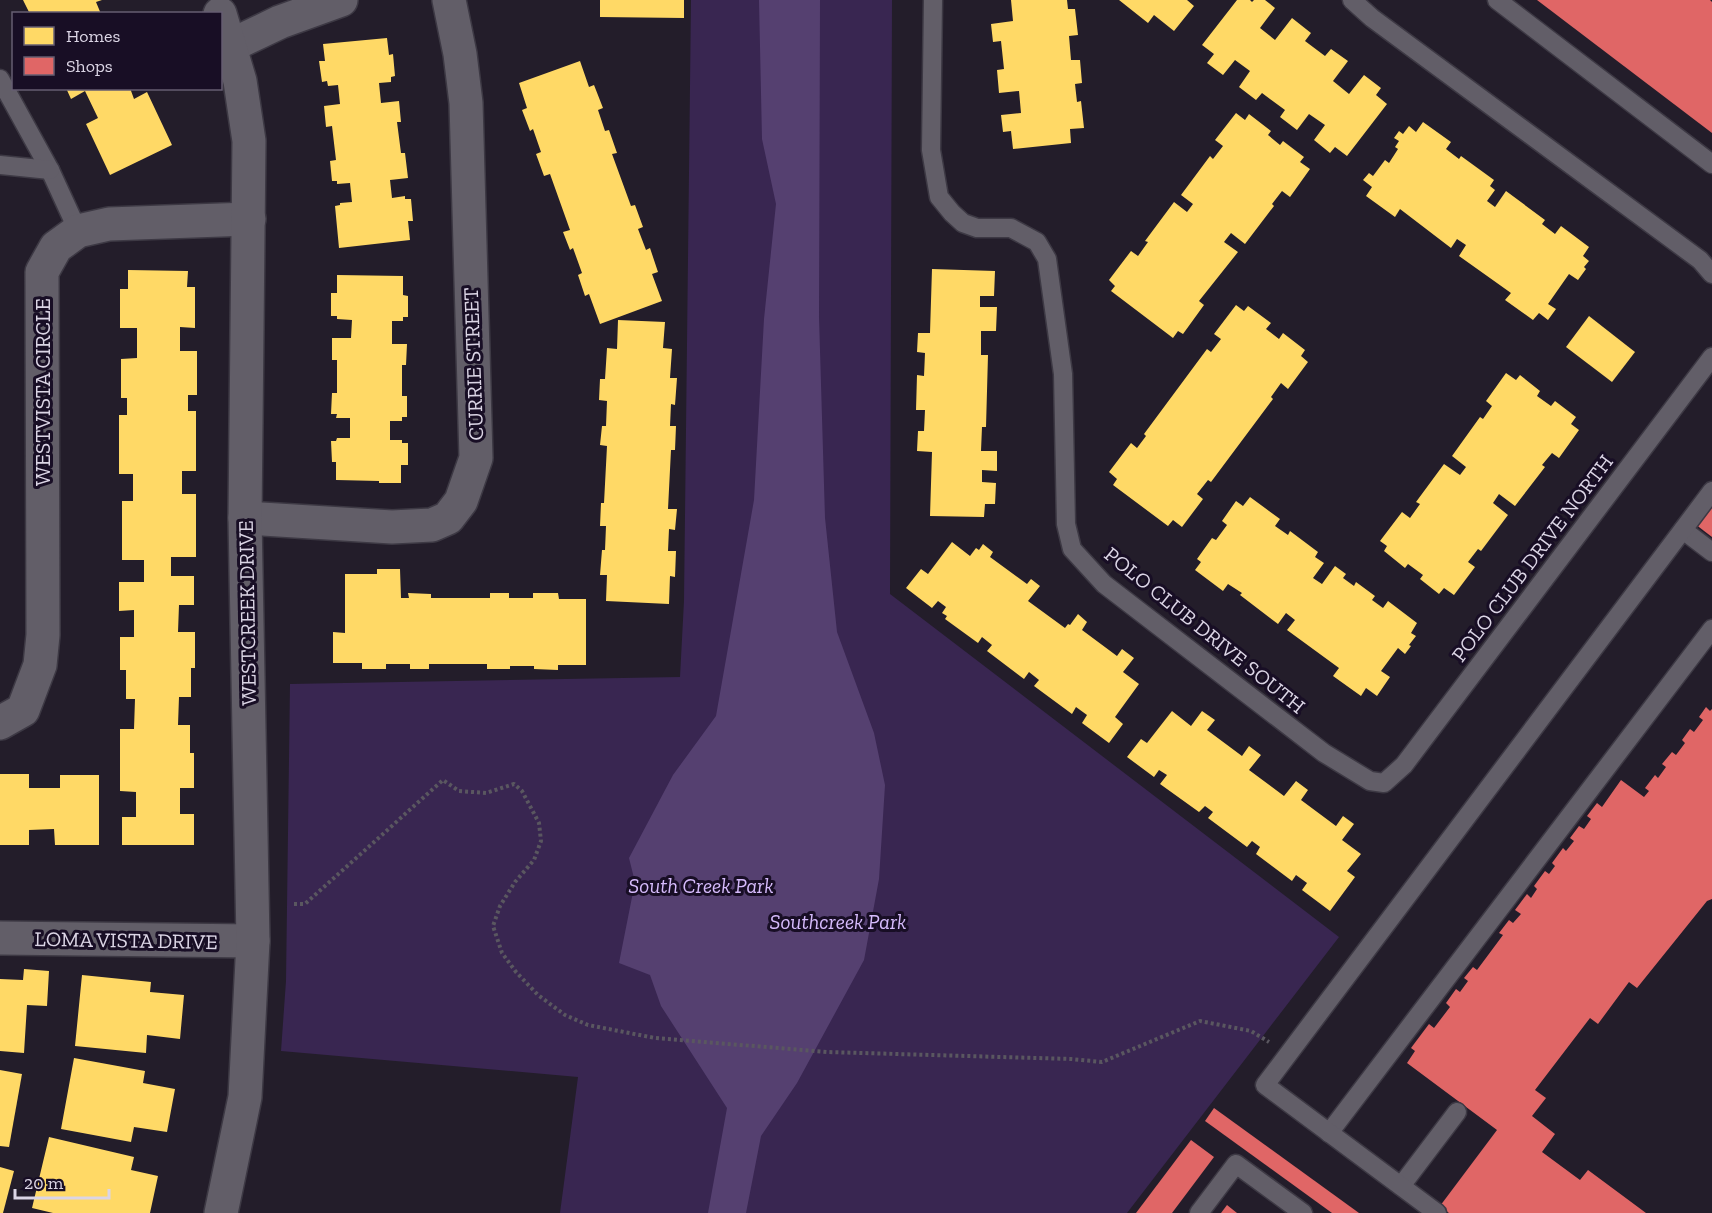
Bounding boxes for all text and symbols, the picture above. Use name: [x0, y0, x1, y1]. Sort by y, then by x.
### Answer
legend: [12, 12, 222, 90]
text: Homes: [66, 25, 120, 47]
text: Shops: [66, 55, 113, 77]
street label: CURRIE STREET: [458, 287, 488, 441]
street label: WESTVISTA CIRCLE: [30, 298, 55, 486]
street label: POLO CLUB DRIVE NORTH: [1446, 450, 1618, 666]
street label: WESTCREEK DRIVE: [233, 520, 261, 706]
street label: POLO CLUB DRIVE SOUTH: [1100, 541, 1310, 719]
park label: South Creek Park: [628, 873, 774, 898]
park label: Southcreek Park: [770, 909, 906, 934]
street label: LOMA VISTA DRIVE: [34, 926, 218, 954]
scale bar: [15, 1162, 110, 1200]
text: 20 m: [24, 1172, 64, 1194]

